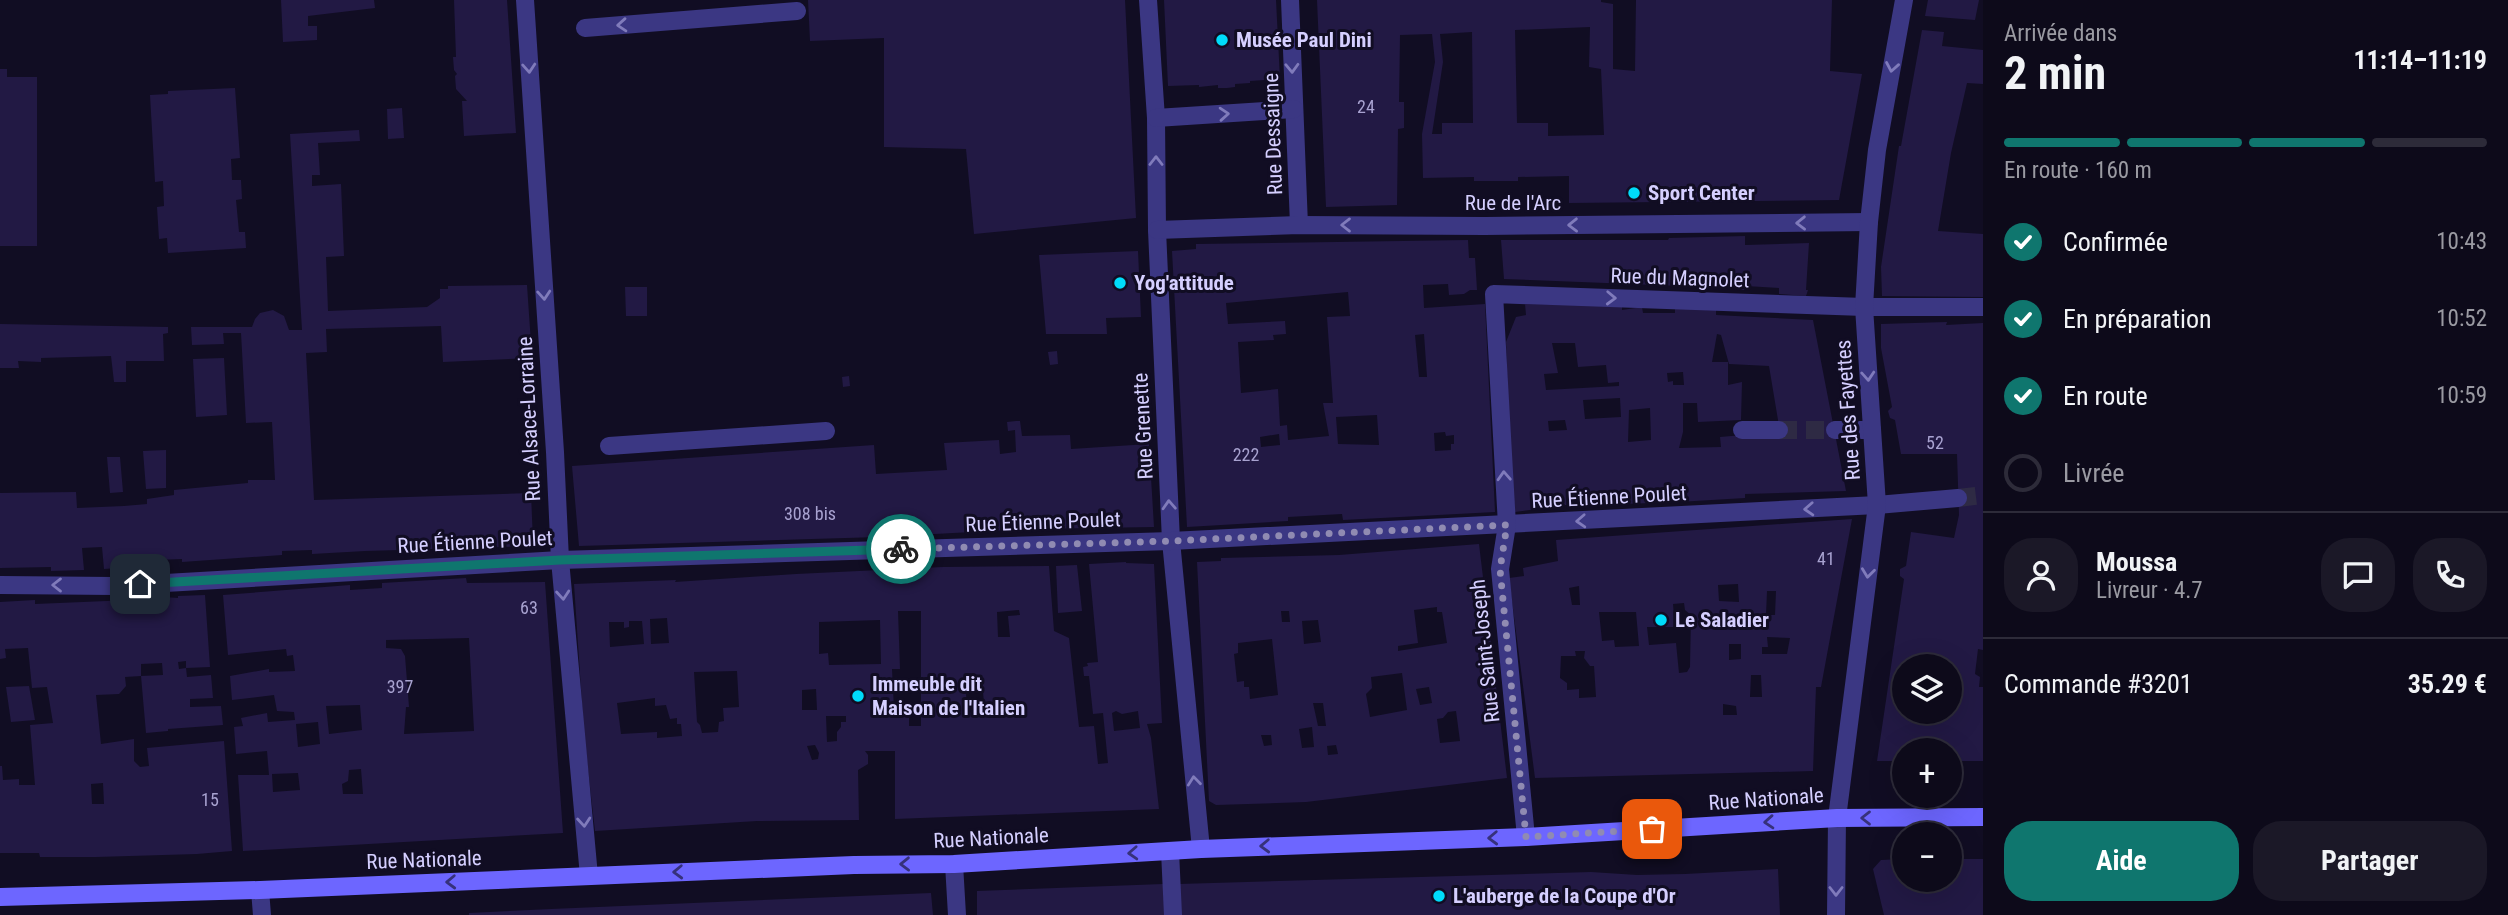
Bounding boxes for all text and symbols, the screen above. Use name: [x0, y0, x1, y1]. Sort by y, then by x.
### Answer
one-way arrow: [616, 17, 627, 32]
text: Arrivée dans: [2004, 20, 2117, 47]
place label: Musée Paul Dini: [1236, 28, 1372, 52]
marker: Musée Paul Dini: [1214, 32, 1230, 48]
text: 11:14–11:19: [2353, 45, 2487, 75]
text: 2 min: [2004, 46, 2106, 100]
one-way arrow: [1885, 61, 1900, 73]
one-way arrow: [521, 63, 536, 74]
one-way arrow: [1285, 63, 1300, 74]
street label: Rue Dessaigne: [1259, 72, 1287, 195]
house number: 24: [1357, 96, 1375, 117]
one-way arrow: [1219, 106, 1230, 121]
one-way arrow: [1148, 156, 1164, 166]
text: En route · 160 m: [2004, 157, 2152, 184]
place label: Sport Center: [1648, 181, 1755, 205]
marker: Sport Center: [1626, 185, 1642, 201]
street label: Rue de l'Arc: [1465, 191, 1561, 215]
one-way arrow: [1795, 215, 1806, 231]
one-way arrow: [1340, 217, 1351, 233]
one-way arrow: [1568, 217, 1578, 233]
icon: check: [2004, 223, 2042, 261]
text: Confirmée: [2063, 227, 2168, 257]
text: 10:43: [2436, 228, 2487, 255]
street label: Rue du Magnolet: [1610, 264, 1750, 292]
place label: Yog'attitude: [1134, 271, 1234, 295]
marker: Yog'attitude: [1112, 275, 1128, 291]
one-way arrow: [537, 290, 552, 301]
one-way arrow: [1606, 291, 1617, 306]
icon: check: [2004, 300, 2042, 338]
text: En préparation: [2063, 304, 2212, 334]
text: 10:52: [2436, 305, 2487, 332]
street label: Rue Alsace-Lorraine: [513, 336, 545, 502]
street label: Rue des Fayettes: [1831, 339, 1865, 481]
one-way arrow: [1861, 370, 1876, 381]
street label: Rue Grenette: [1128, 372, 1158, 480]
icon: check: [2004, 377, 2042, 415]
text: En route: [2063, 381, 2148, 411]
text: 10:59: [2436, 382, 2487, 409]
house number: 52: [1926, 432, 1944, 453]
house number: 222: [1233, 444, 1259, 465]
text: Livrée: [2063, 458, 2125, 488]
one-way arrow: [1497, 471, 1512, 482]
street label: Rue Étienne Poulet: [1531, 481, 1687, 513]
one-way arrow: [1162, 500, 1177, 511]
one-way arrow: [1803, 501, 1814, 516]
house number: 308 bis: [784, 503, 836, 524]
street label: Rue Étienne Poulet: [965, 507, 1121, 537]
one-way arrow: [1576, 513, 1587, 528]
courier: [866, 514, 936, 584]
street label: Rue Étienne Poulet: [397, 526, 553, 558]
icon: bike: [882, 530, 920, 568]
button: person: [2004, 538, 2078, 612]
button: chat: [2321, 538, 2395, 612]
button: phone: [2413, 538, 2487, 612]
text: Moussa: [2096, 547, 2177, 577]
house number: 41: [1817, 548, 1835, 569]
pin: [110, 554, 170, 614]
icon: home: [121, 565, 159, 603]
one-way arrow: [1861, 567, 1876, 579]
one-way arrow: [51, 577, 62, 593]
text: Livreur · 4.7: [2096, 577, 2203, 604]
street label: Rue Saint-Joseph: [1466, 578, 1504, 724]
one-way arrow: [555, 590, 570, 601]
house number: 63: [520, 597, 538, 618]
place label: Le Saladier: [1675, 608, 1769, 632]
marker: Le Saladier: [1653, 612, 1669, 628]
map controls: [1892, 654, 1962, 892]
button: layers: [1892, 654, 1962, 724]
text: Commande #3201: [2004, 669, 2193, 699]
text: 35.29 €: [2408, 669, 2487, 699]
place label: Immeuble dit Maison de l'Italien: [872, 672, 1025, 720]
house number: 397: [387, 676, 413, 697]
marker: Immeuble dit Maison de l'Italien: [850, 688, 866, 704]
button: +: [1892, 738, 1962, 808]
one-way arrow: [1187, 775, 1202, 786]
street label: Rue Nationale: [1708, 783, 1825, 815]
house number: 15: [201, 789, 219, 810]
pin: [1622, 799, 1682, 859]
icon: bag: [1633, 810, 1671, 848]
one-way arrow: [1860, 810, 1871, 826]
one-way arrow: [1763, 814, 1774, 829]
one-way arrow: [576, 817, 591, 828]
button: Aide: [2004, 821, 2239, 901]
button: Partager: [2253, 821, 2487, 901]
button: −: [1892, 822, 1962, 892]
street label: Rue Nationale: [933, 823, 1049, 853]
one-way arrow: [1487, 830, 1498, 845]
one-way arrow: [1260, 839, 1271, 854]
one-way arrow: [1127, 845, 1138, 860]
street label: Rue Nationale: [366, 846, 482, 874]
one-way arrow: [900, 856, 910, 872]
one-way arrow: [672, 865, 683, 880]
one-way arrow: [445, 874, 456, 889]
place label: L'auberge de la Coupe d'Or: [1453, 884, 1676, 908]
one-way arrow: [1828, 886, 1844, 897]
marker: L'auberge de la Coupe d'Or: [1431, 888, 1447, 904]

